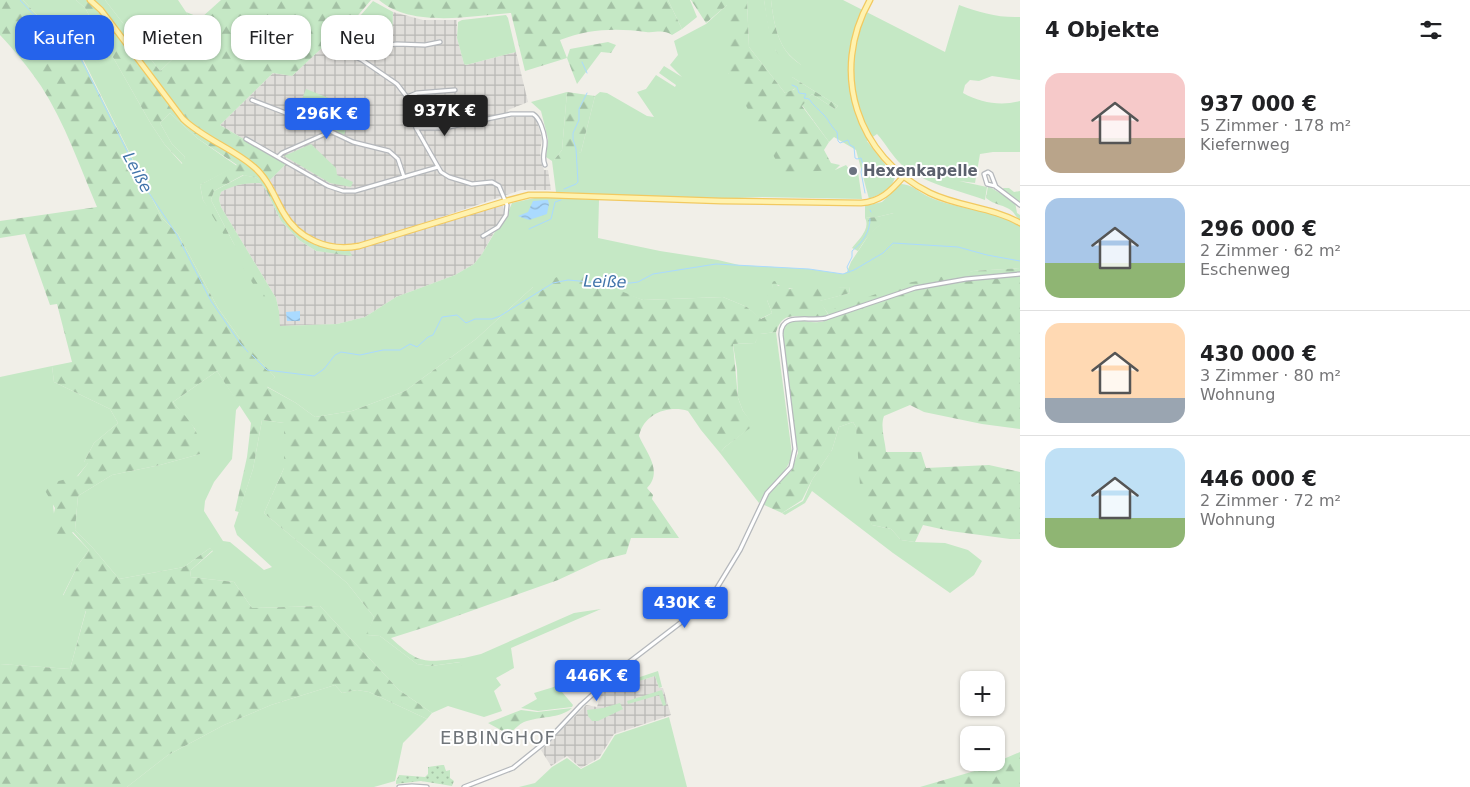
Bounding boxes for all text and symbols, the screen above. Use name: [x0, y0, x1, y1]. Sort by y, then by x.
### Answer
chip: Kaufen: [15, 15, 114, 60]
chip: Mieten: [124, 15, 221, 60]
chip: Filter: [231, 15, 311, 60]
chip: Neu: [321, 15, 393, 60]
icon: filters: [1417, 16, 1445, 44]
text: 4 Objekte: [1045, 18, 1160, 42]
text: 937 000 €: [1200, 92, 1317, 116]
icon: home: [1085, 93, 1145, 153]
pin: 937K €: [404, 94, 486, 137]
pin: 296K €: [286, 98, 368, 140]
text: 937K €: [414, 101, 476, 120]
text: 296K €: [296, 104, 358, 123]
text: 5 Zimmer · 178 m²: [1200, 116, 1351, 135]
text: Kiefernweg: [1200, 135, 1290, 154]
water label: Leiße: [119, 149, 156, 196]
place label: Hexenkapelle: [863, 162, 978, 180]
marker: Hexenkapelle: [847, 165, 859, 177]
text: 296 000 €: [1200, 217, 1317, 241]
icon: home: [1085, 218, 1145, 278]
text: 2 Zimmer · 62 m²: [1200, 241, 1341, 260]
text: Eschenweg: [1200, 260, 1290, 279]
water label: Leiße: [583, 272, 627, 291]
text: 430 000 €: [1200, 342, 1317, 366]
icon: home: [1085, 343, 1145, 403]
text: 3 Zimmer · 80 m²: [1200, 366, 1341, 385]
text: Wohnung: [1200, 385, 1275, 404]
text: 446 000 €: [1200, 467, 1317, 491]
icon: home: [1085, 468, 1145, 528]
text: 2 Zimmer · 72 m²: [1200, 491, 1341, 510]
text: Wohnung: [1200, 510, 1275, 529]
pin: 430K €: [644, 586, 726, 629]
text: 430K €: [654, 593, 716, 612]
pin: 446K €: [556, 660, 638, 702]
text: 446K €: [566, 666, 628, 685]
map controls: [960, 671, 1005, 771]
button: +: [960, 671, 1005, 716]
button: −: [960, 726, 1005, 771]
district label: EBBINGHOF: [440, 727, 556, 748]

